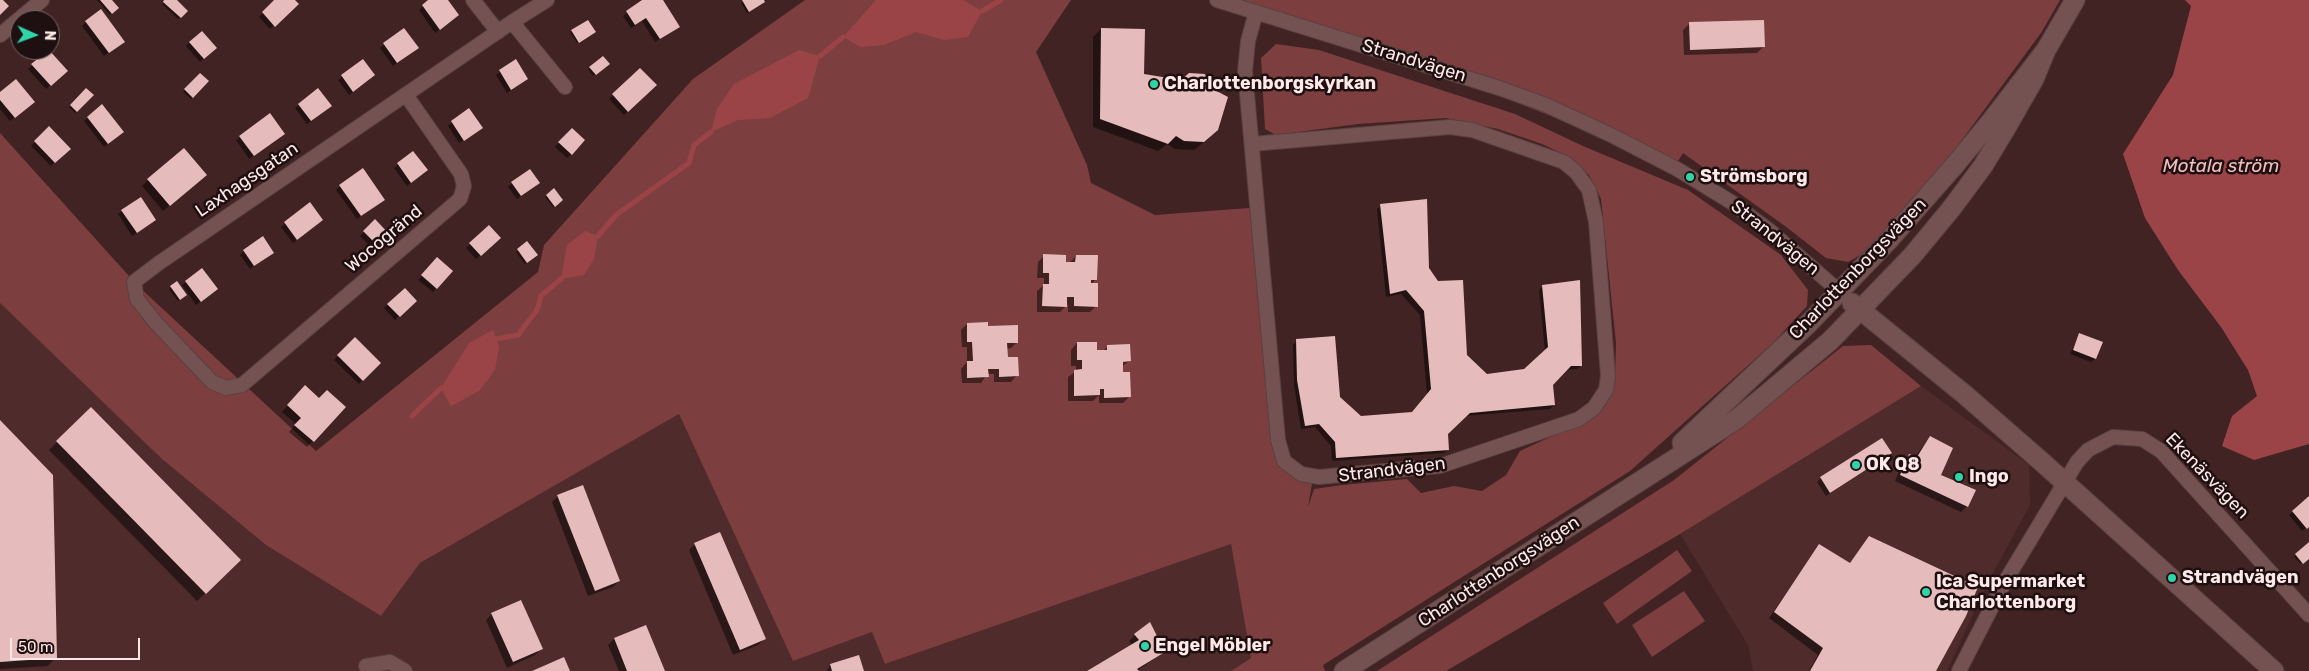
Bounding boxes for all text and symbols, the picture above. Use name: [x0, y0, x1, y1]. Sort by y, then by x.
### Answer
north arrow: [10, 10, 60, 60]
text: N: [41, 30, 58, 41]
street label: Strandvägen: [1359, 35, 1469, 87]
place label: Charlottenborgskyrkan: [1164, 73, 1376, 95]
marker: Charlottenborgskyrkan: [1148, 78, 1160, 90]
street label: Laxhagsgatan: [192, 138, 302, 222]
water label: Motala ström: [2163, 156, 2279, 178]
place label: Strömsborg: [1700, 166, 1808, 188]
marker: Strömsborg: [1684, 171, 1696, 183]
street label: Charlottenborgsvägen: [1785, 194, 1931, 344]
street label: Strandvägen: [1726, 196, 1824, 280]
street label: Wocogränd: [341, 201, 427, 277]
street label: Ekenäsvägen: [2161, 429, 2253, 523]
street label: Strandvägen: [1337, 453, 1447, 487]
place label: OK Q8: [1866, 454, 1920, 476]
marker: OK Q8: [1850, 459, 1862, 471]
place label: Ingo: [1969, 466, 2009, 488]
marker: Ingo: [1953, 471, 1965, 483]
street label: Charlottenborgsvägen: [1414, 512, 1584, 632]
place label: Strandvägen: [2182, 567, 2299, 589]
place label: Ica Supermarket Charlottenborg: [1936, 571, 2085, 614]
marker: Strandvägen: [2166, 572, 2178, 584]
marker: Ica Supermarket Charlottenborg: [1920, 586, 1932, 598]
scale bar: [12, 628, 142, 660]
place label: Engel Möbler: [1155, 635, 1270, 657]
text: 50 m: [18, 638, 53, 656]
marker: Engel Möbler: [1139, 640, 1151, 652]

